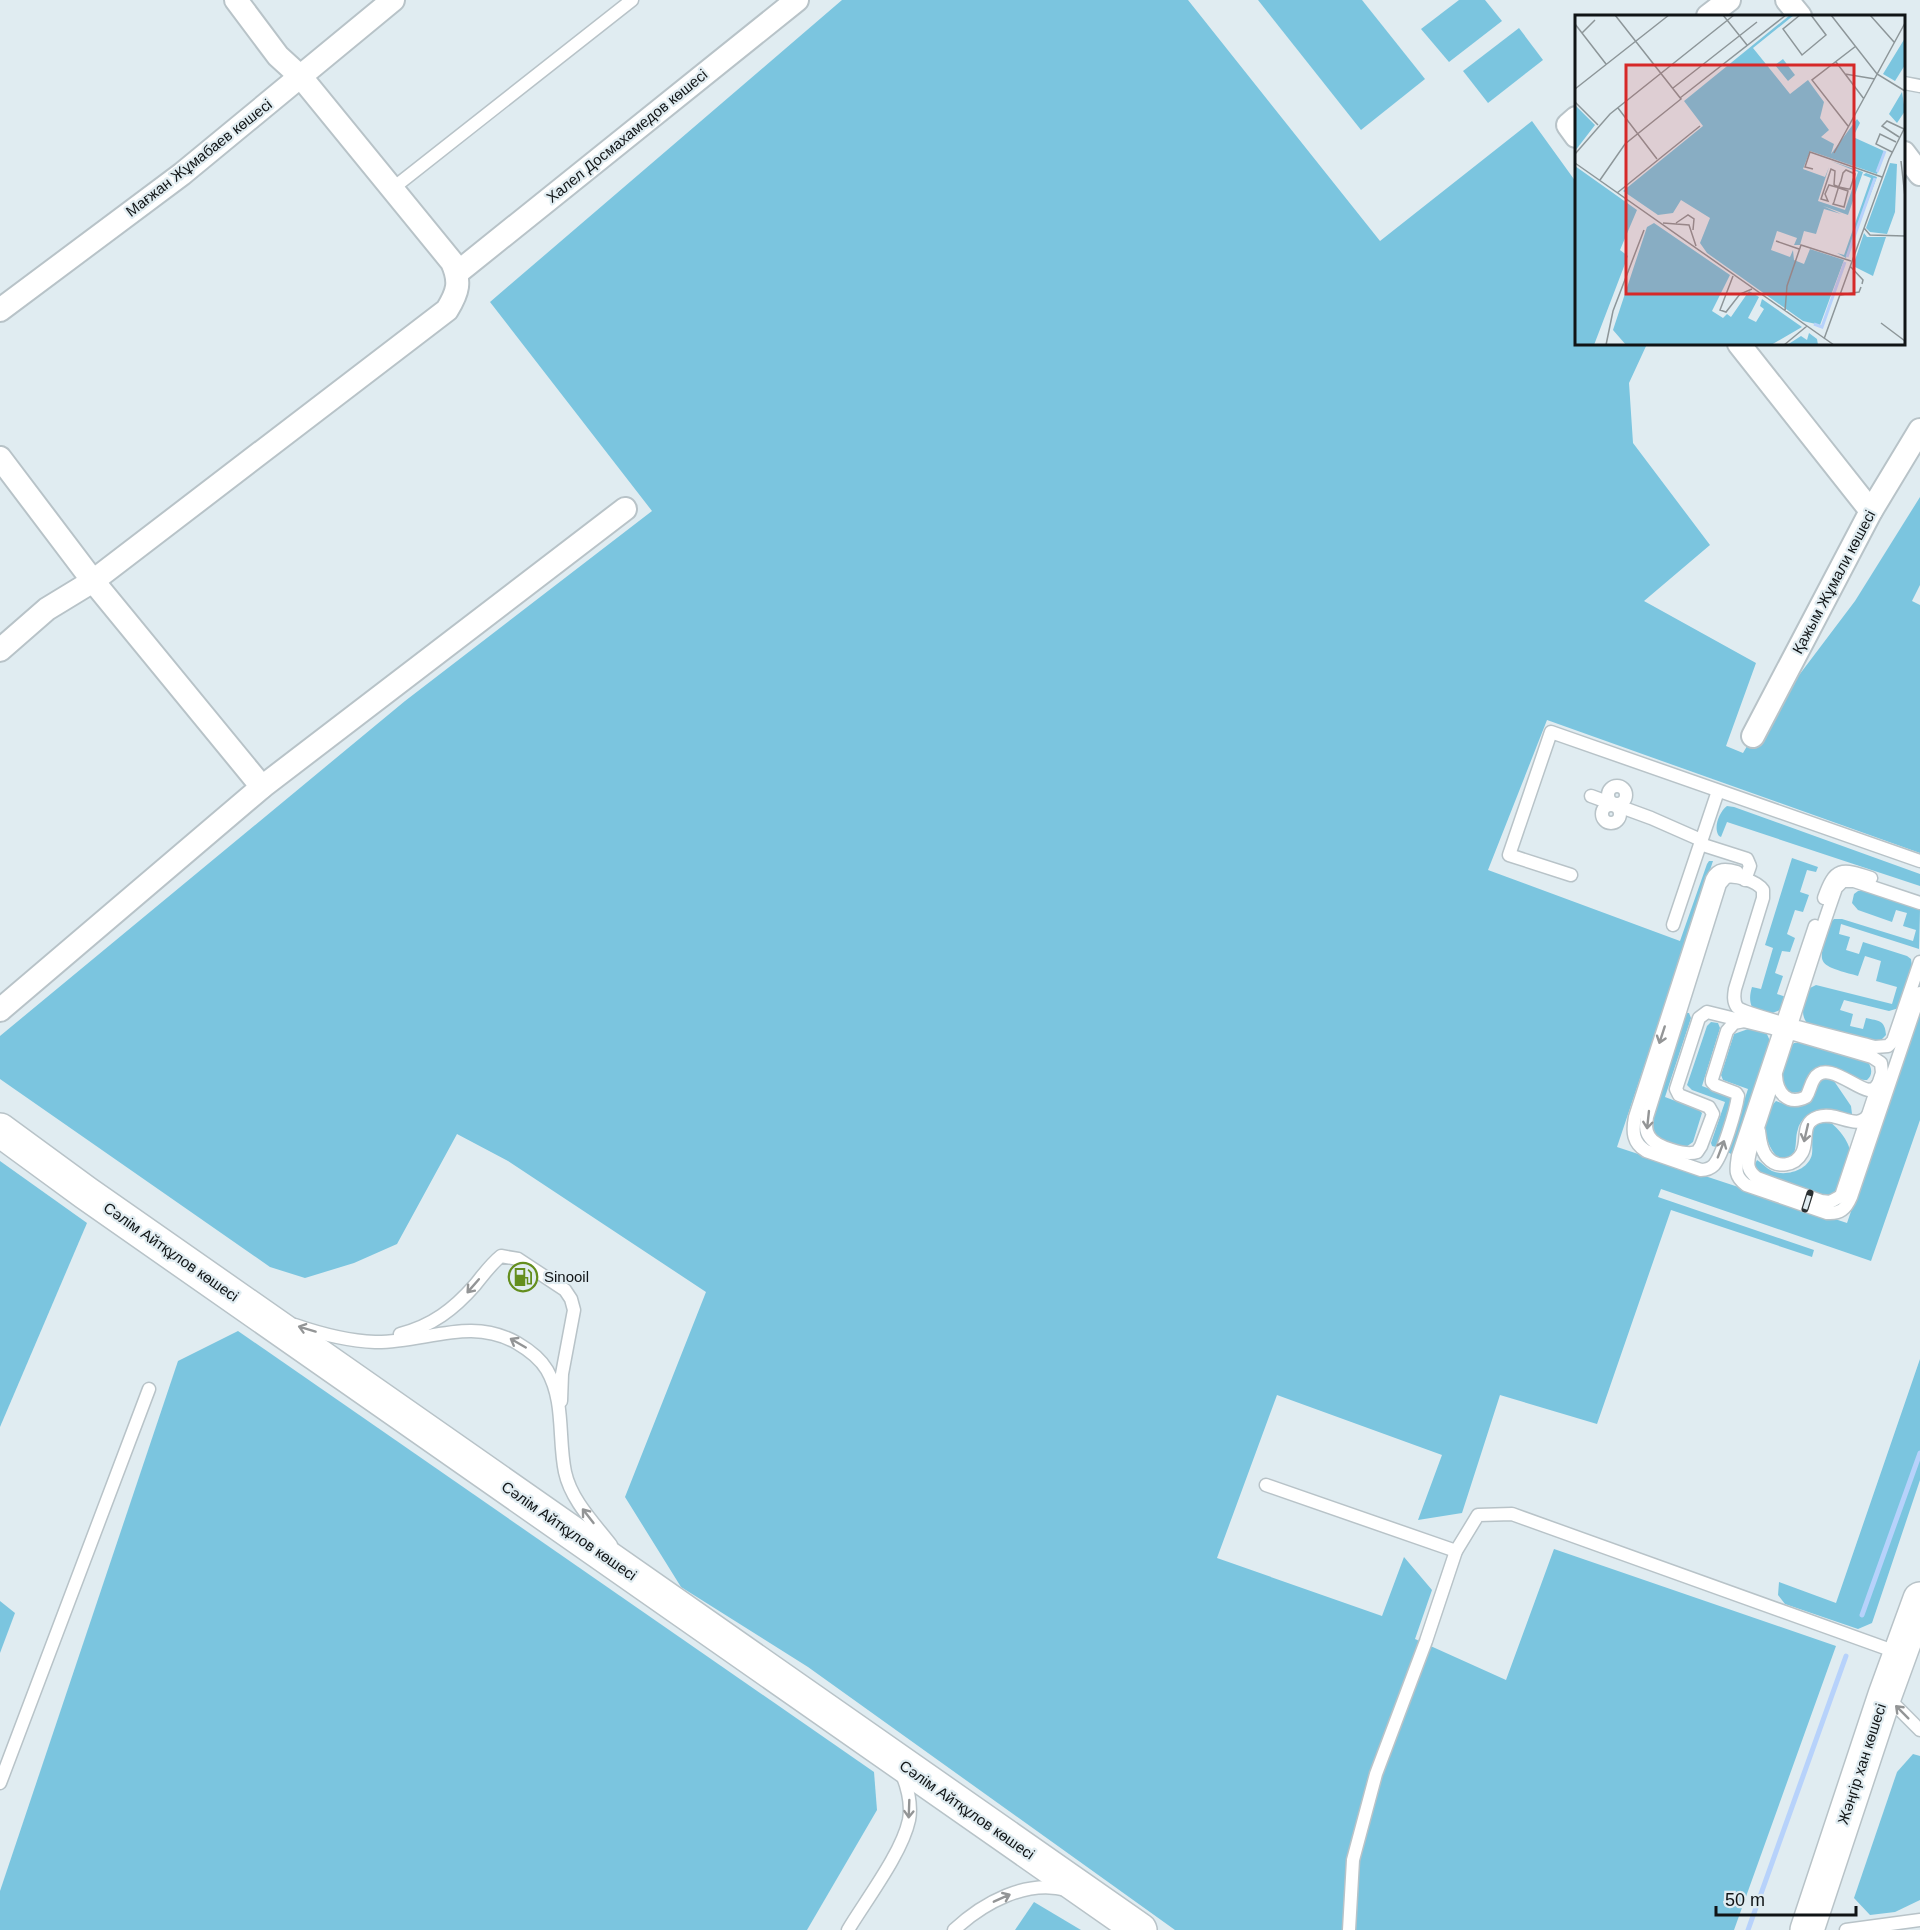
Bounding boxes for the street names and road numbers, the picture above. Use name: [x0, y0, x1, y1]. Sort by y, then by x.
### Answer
street label: Халел Досмахамедов көшесі: [543, 65, 711, 206]
street label: Мағжан Жұмабаев көшесі: [122, 95, 275, 220]
street label: Қажым Жұмали көшесі: [1789, 507, 1879, 656]
street label: Сәлім Айтқұлов көшесі: [101, 1199, 242, 1305]
street label: Сәлім Айтқұлов көшесі: [499, 1478, 640, 1584]
street label: Жәңгір хан көшесі: [1834, 1701, 1889, 1826]
street label: Сәлім Айтқұлов көшесі: [897, 1757, 1038, 1863]

